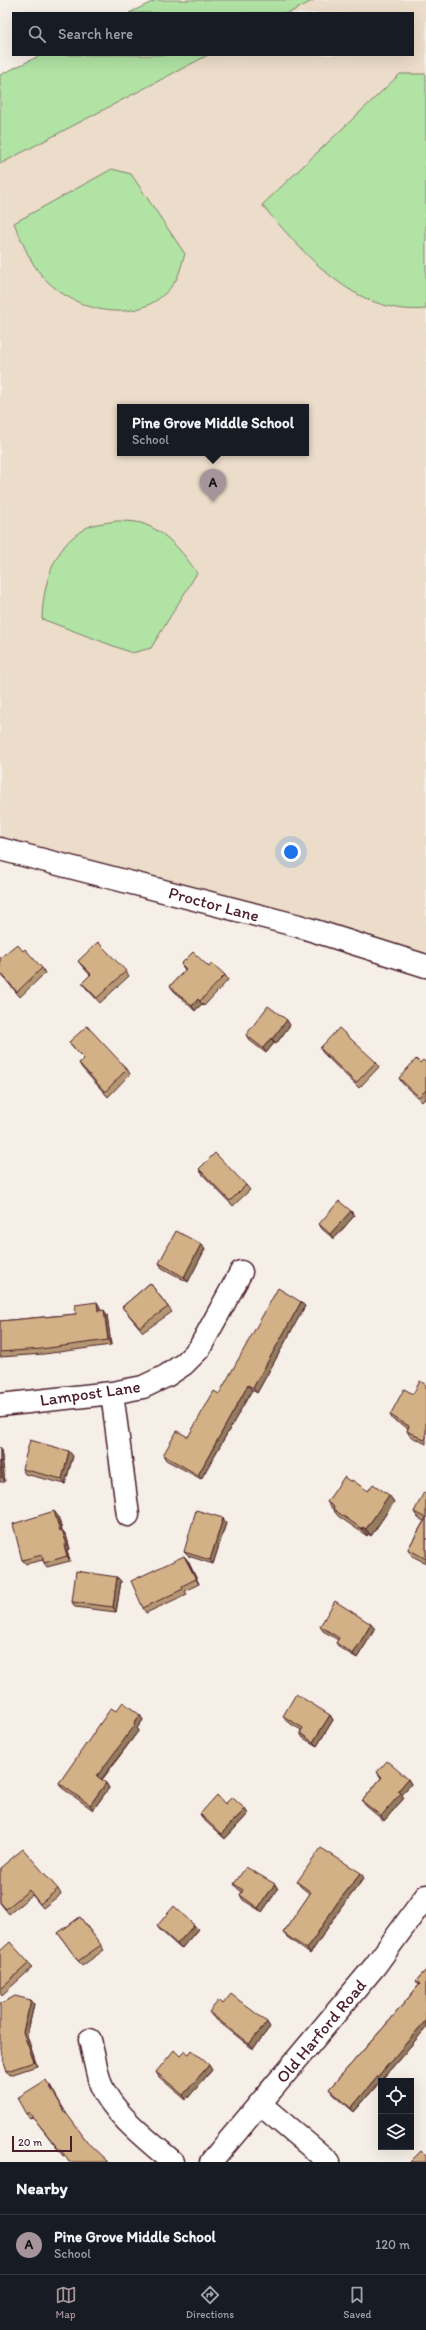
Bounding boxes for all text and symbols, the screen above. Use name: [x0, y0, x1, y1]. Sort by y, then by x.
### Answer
search box: [12, 12, 414, 56]
icon: search: [26, 23, 48, 45]
text: Search here: [58, 25, 133, 43]
popup: [117, 404, 309, 456]
text: Pine Grove Middle School: [132, 414, 294, 432]
text: School: [132, 432, 169, 447]
pin: A: [200, 469, 226, 502]
your location: [281, 842, 301, 862]
street label: Proctor Lane: [166, 882, 262, 926]
street label: Lampost Lane: [38, 1376, 142, 1410]
street label: Old Harford Road: [272, 1975, 371, 2087]
map controls: [378, 2078, 414, 2150]
button: locate: [378, 2078, 414, 2114]
button: layers: [378, 2114, 414, 2150]
scale bar: [12, 2134, 72, 2153]
text: 20 m: [18, 2136, 42, 2149]
text: Nearby: [16, 2178, 68, 2198]
text: Pine Grove Middle School: [54, 2228, 216, 2246]
text: A: [25, 2237, 33, 2252]
text: 120 m: [375, 2237, 410, 2252]
text: School: [54, 2246, 91, 2261]
tab: Map: [55, 2284, 77, 2321]
tab: Directions: [186, 2284, 234, 2321]
tab: Saved: [343, 2284, 371, 2321]

